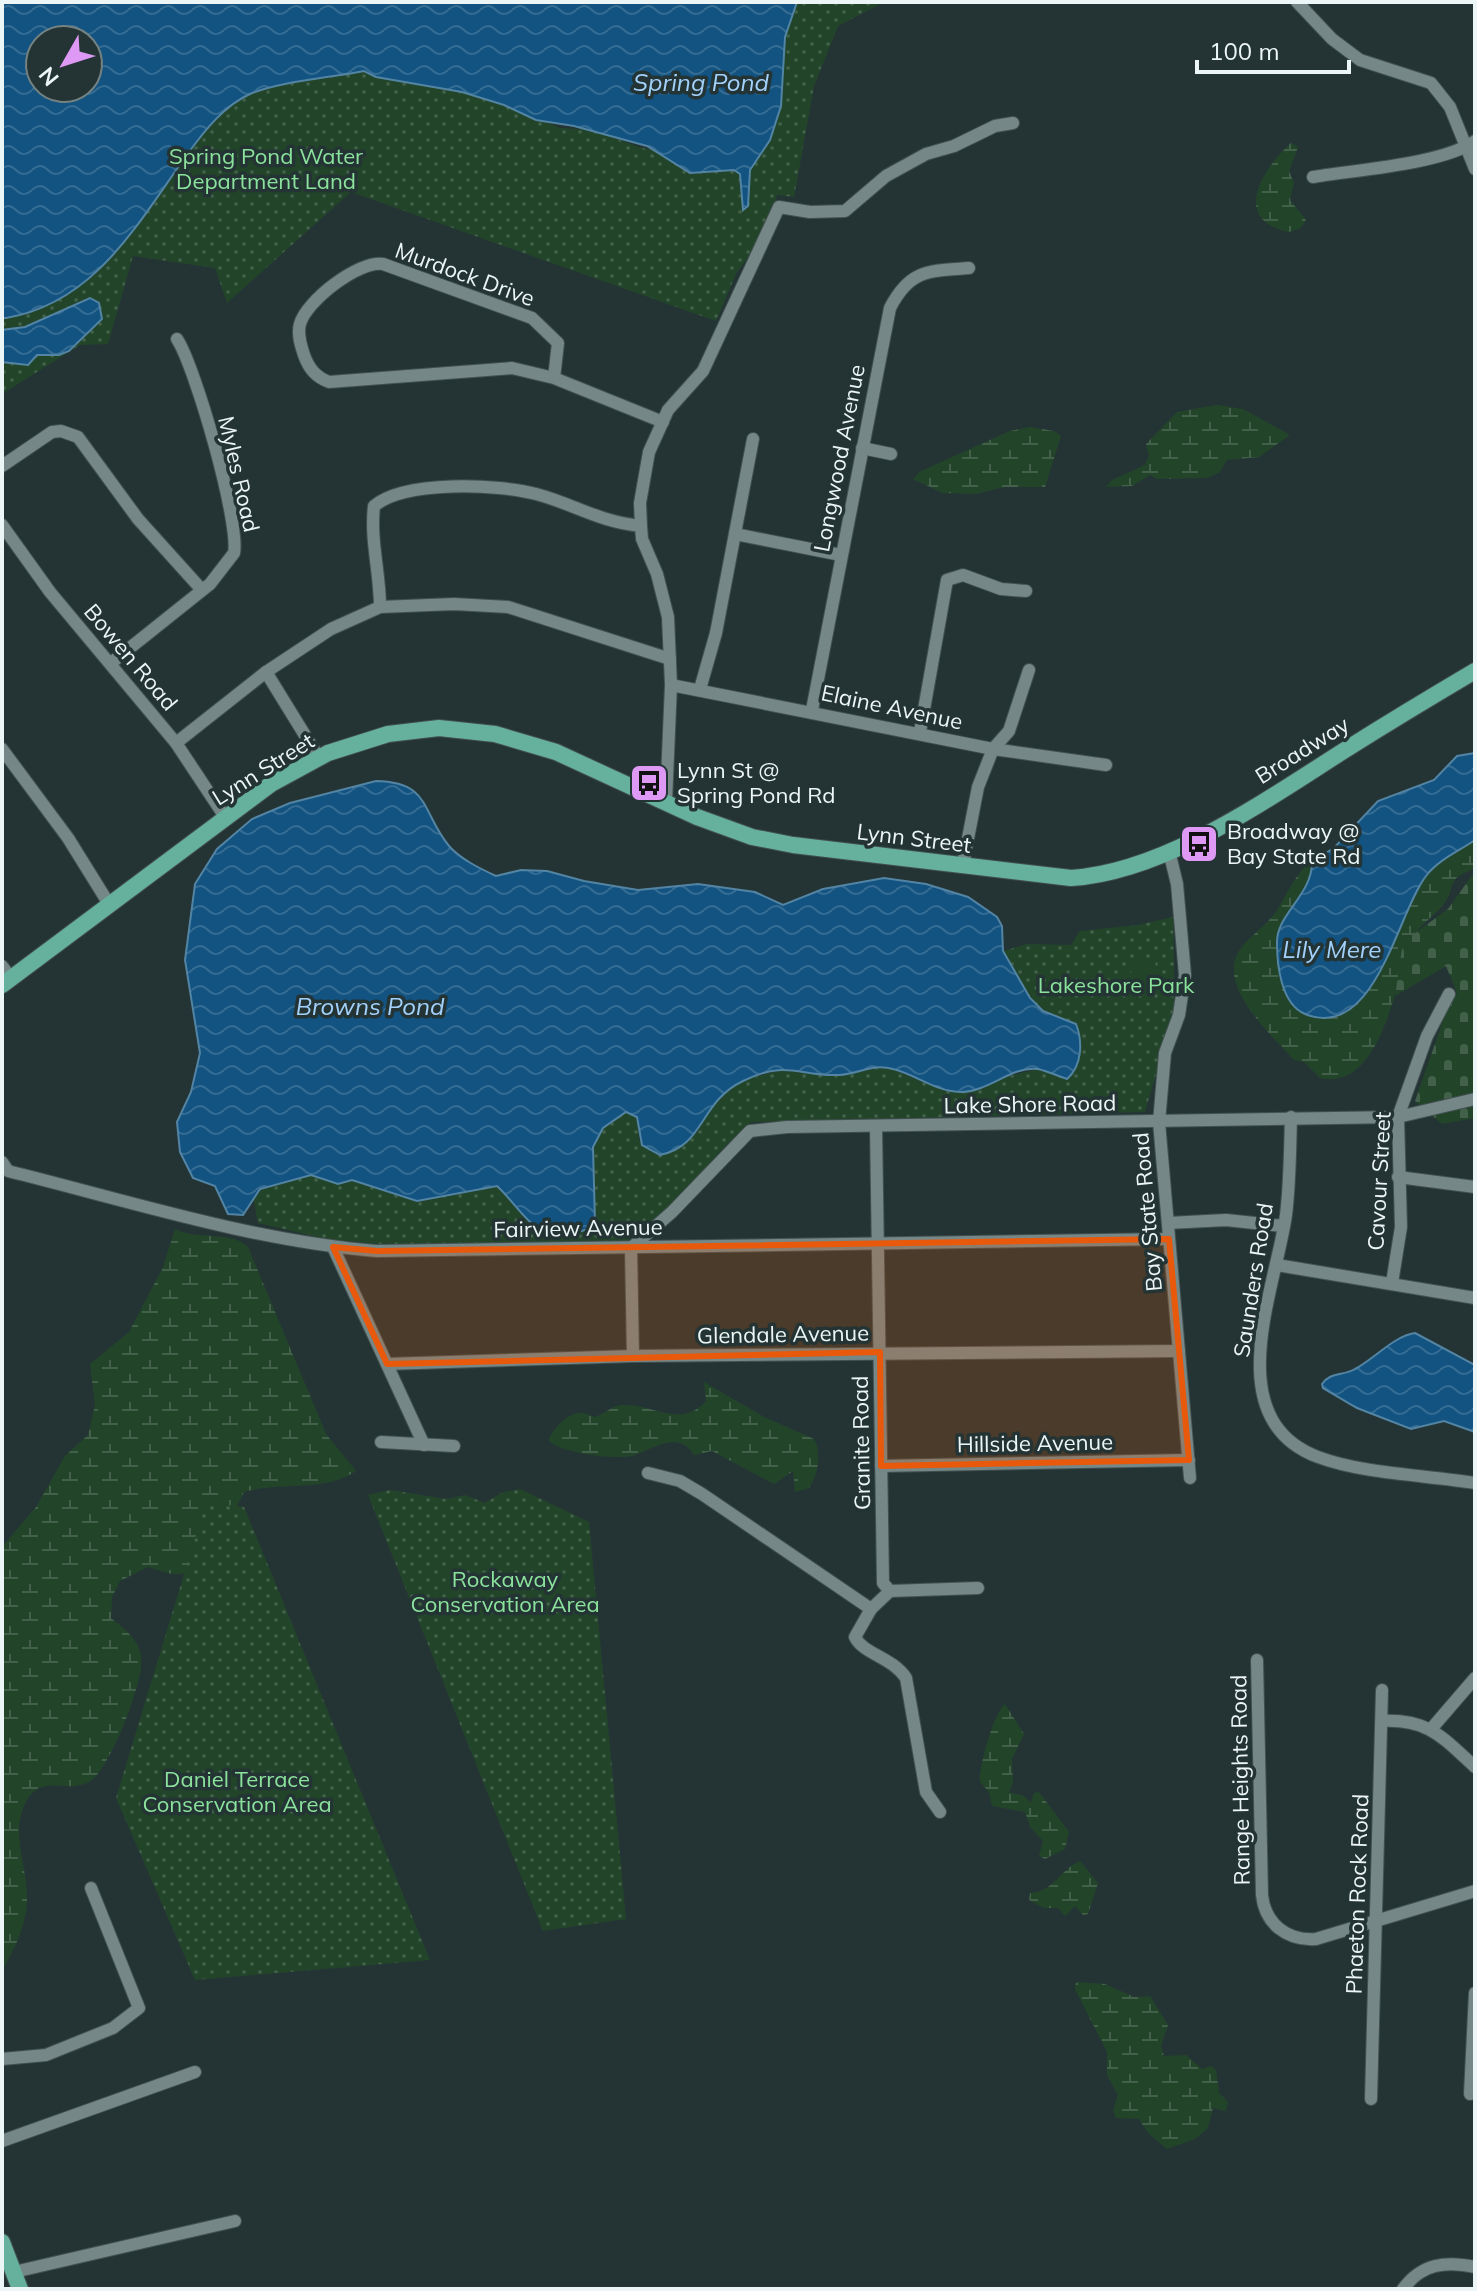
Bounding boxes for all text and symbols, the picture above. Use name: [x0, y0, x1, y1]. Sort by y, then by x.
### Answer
north arrow: [24, 24, 104, 104]
scale bar: [1197, 24, 1349, 74]
text: 100 m: [1209, 36, 1280, 66]
text: N: [32, 61, 65, 92]
water label: Spring Pond: [633, 67, 770, 97]
park label: Spring Pond Water Department Land: [169, 142, 363, 195]
street label: Murdock Drive: [391, 236, 539, 312]
street label: Longwood Avenue: [807, 362, 871, 554]
street label: Myles Road: [212, 413, 266, 535]
street label: Bowen Road: [78, 598, 184, 716]
street label: Elaine Avenue: [819, 678, 965, 736]
street label: Broadway: [1250, 710, 1354, 790]
street label: Lynn Street: [207, 726, 319, 811]
place label: Lynn St @ Spring Pond Rd: [677, 756, 835, 809]
bus stop icon: Lynn St @ Spring Pond Rd: [628, 762, 670, 804]
street label: Lynn Street: [855, 817, 973, 859]
place label: Broadway @ Bay State Rd: [1227, 817, 1361, 870]
bus stop icon: Broadway @ Bay State Rd: [1178, 823, 1220, 865]
water label: Lily Mere: [1283, 934, 1381, 964]
park label: Lakeshore Park: [1038, 971, 1195, 999]
water label: Browns Pond: [296, 991, 445, 1021]
street label: Lake Shore Road: [943, 1088, 1117, 1120]
street label: Cavour Street: [1361, 1111, 1397, 1251]
street label: Bay State Road: [1126, 1131, 1168, 1293]
street label: Saunders Road: [1227, 1201, 1279, 1359]
street label: Fairview Avenue: [493, 1213, 663, 1243]
street label: Glendale Avenue: [697, 1318, 869, 1350]
street label: Granite Road: [846, 1376, 876, 1510]
street label: Hillside Avenue: [957, 1428, 1113, 1458]
park label: Rockaway Conservation Area: [410, 1565, 600, 1618]
street label: Range Heights Road: [1224, 1674, 1256, 1886]
park label: Daniel Terrace Conservation Area: [142, 1765, 332, 1818]
street label: Phaeton Rock Road: [1340, 1793, 1374, 1995]

